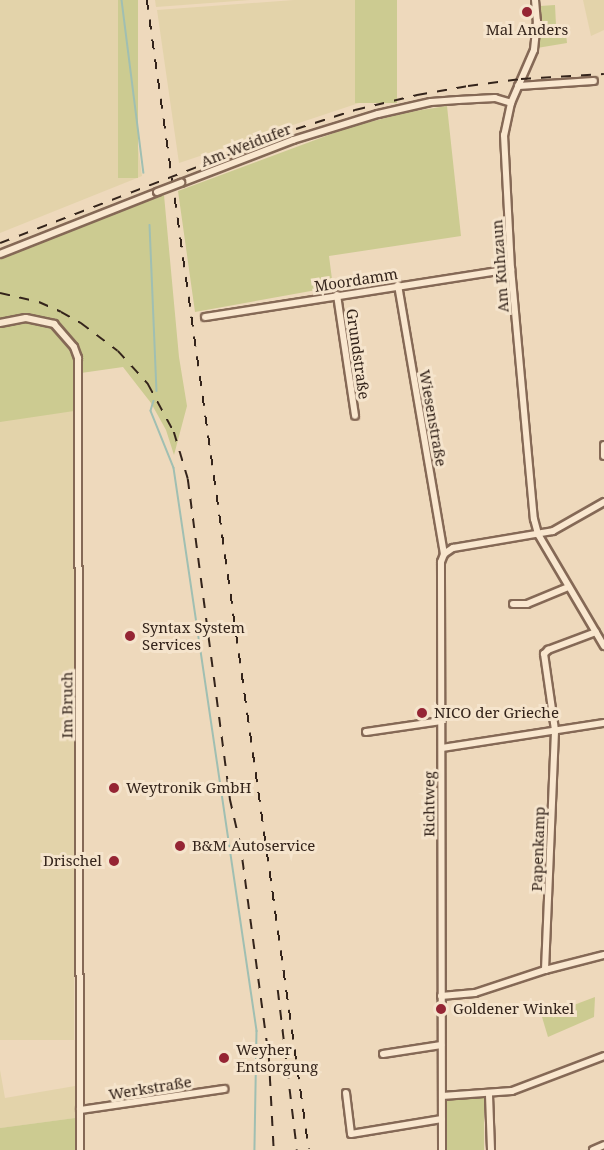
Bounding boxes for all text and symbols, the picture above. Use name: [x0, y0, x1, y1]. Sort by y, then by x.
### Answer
marker: Mal Anders: [520, 5, 534, 19]
place label: Mal Anders: [486, 21, 568, 39]
street label: Am Weidufer: [198, 119, 294, 171]
street label: Am Kuhzaun: [488, 219, 512, 313]
street label: Moordamm: [313, 265, 399, 295]
street label: Grundstraße: [343, 308, 373, 400]
street label: Wiesenstraße: [416, 368, 450, 468]
place label: Syntax System Services: [142, 618, 245, 653]
marker: Syntax System Services: [123, 629, 137, 643]
street label: Im Bruch: [58, 672, 76, 738]
place label: NICO der Grieche: [434, 704, 559, 722]
marker: NICO der Grieche: [415, 706, 429, 720]
street label: Richtweg: [420, 771, 438, 837]
place label: Weytronik GmbH: [126, 779, 251, 797]
marker: Weytronik GmbH: [107, 781, 121, 795]
street label: Papenkamp: [528, 806, 548, 892]
place label: B&M Autoservice: [192, 837, 315, 855]
marker: B&M Autoservice: [173, 839, 187, 853]
place label: Drischel: [43, 852, 102, 870]
marker: Drischel: [107, 854, 121, 868]
place label: Goldener Winkel: [453, 1000, 574, 1018]
marker: Goldener Winkel: [434, 1002, 448, 1016]
place label: Weyher Entsorgung: [236, 1040, 318, 1075]
marker: Weyher Entsorgung: [217, 1051, 231, 1065]
street label: Werkstraße: [107, 1073, 193, 1103]

